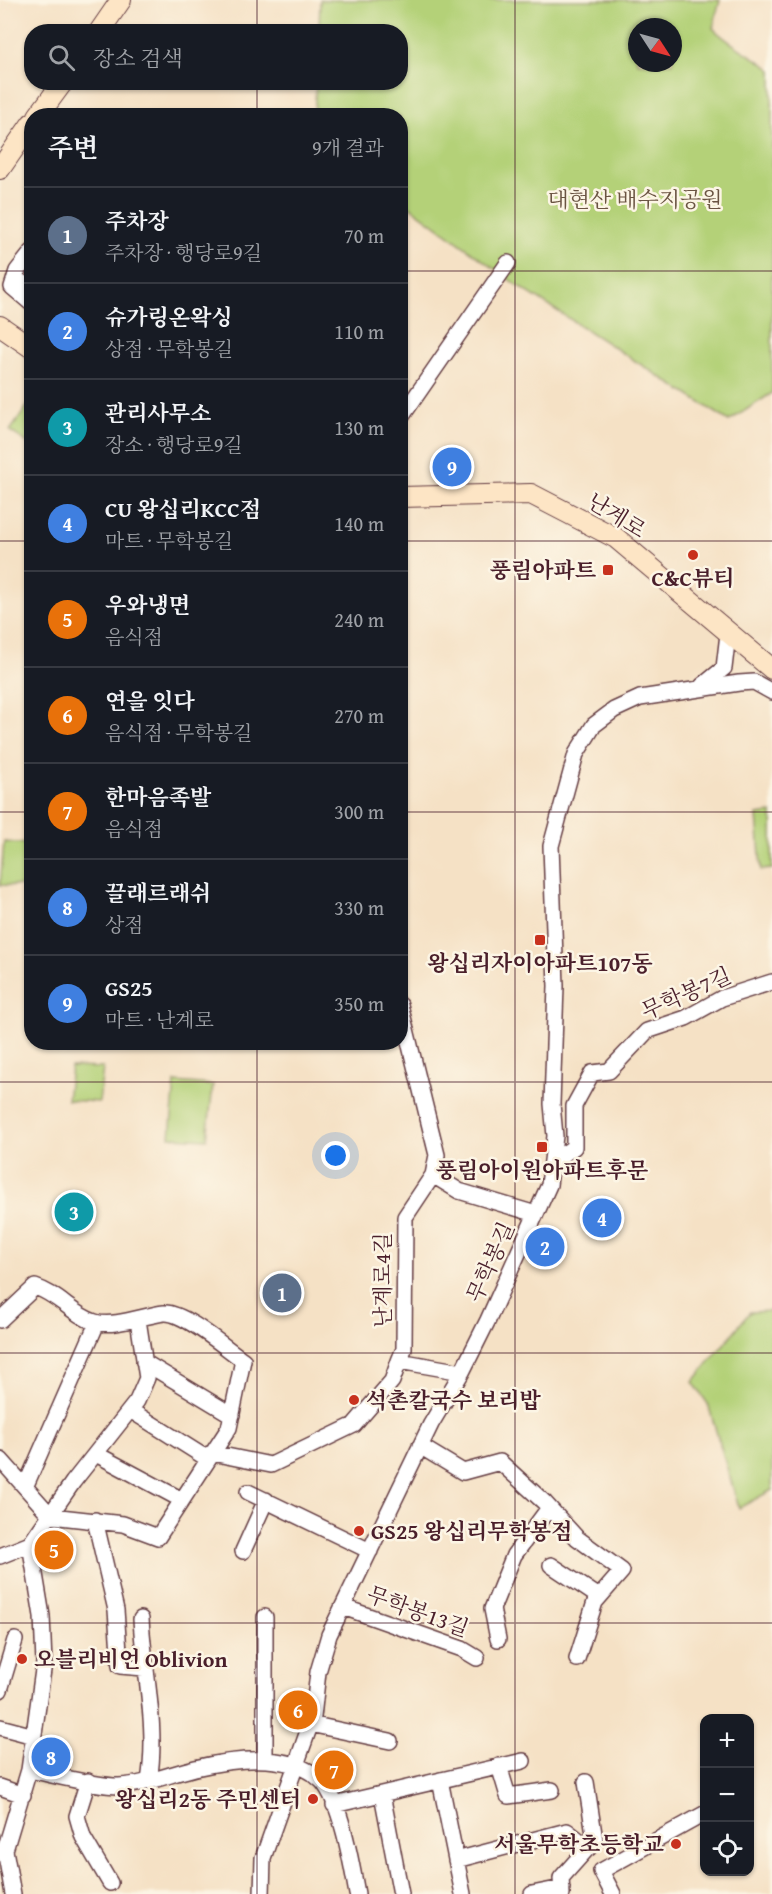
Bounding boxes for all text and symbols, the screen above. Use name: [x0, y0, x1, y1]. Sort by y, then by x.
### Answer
north arrow: [628, 18, 682, 72]
search box: [24, 24, 408, 90]
icon: search: [45, 41, 78, 74]
text: 장소 검색: [93, 42, 183, 74]
text: 주변: [48, 128, 98, 167]
text: 9개 결과: [312, 133, 384, 162]
park label: 대현산 배수지공원: [548, 183, 722, 215]
text: 주차장: [105, 205, 169, 237]
text: 1: [62, 221, 73, 250]
text: 70 m: [344, 221, 384, 250]
text: 주차장 · 행당로9길: [105, 238, 262, 267]
text: 슈가링온왁싱: [105, 301, 233, 333]
text: 2: [62, 317, 73, 346]
text: 110 m: [334, 317, 384, 346]
text: 상점 · 무학봉길: [105, 334, 233, 363]
text: 관리사무소: [105, 397, 211, 429]
text: 3: [62, 413, 73, 442]
text: 130 m: [334, 413, 384, 442]
text: 장소 · 행당로9길: [105, 430, 243, 459]
pin: 9: [432, 444, 472, 490]
street label: 난계로: [581, 485, 653, 545]
text: CU 왕십리KCC점: [105, 493, 261, 525]
text: 4: [62, 509, 73, 538]
text: 140 m: [334, 509, 384, 538]
text: 마트 · 무학봉길: [105, 526, 233, 555]
marker: C&C뷰티: [686, 548, 700, 562]
place label: 풍림아파트: [490, 554, 597, 586]
place label: C&C뷰티: [652, 562, 734, 594]
marker: 풍림아파트: [601, 563, 615, 577]
text: 우와냉면: [105, 589, 190, 621]
text: 5: [62, 605, 73, 634]
text: 240 m: [334, 605, 384, 634]
text: 음식점: [105, 622, 163, 651]
text: 연을 잇다: [105, 685, 195, 717]
text: 6: [62, 701, 73, 730]
text: 270 m: [334, 701, 384, 730]
text: 음식점 · 무학봉길: [105, 718, 252, 747]
text: 한마음족발: [105, 781, 211, 813]
text: 7: [62, 797, 73, 826]
text: 300 m: [334, 797, 384, 826]
text: 음식점: [105, 814, 163, 843]
text: 끌래르래쉬: [105, 877, 211, 909]
text: 8: [62, 893, 73, 922]
text: 330 m: [334, 893, 384, 922]
text: 상점: [105, 910, 144, 939]
marker: 왕십리자이아파트107동: [533, 933, 547, 947]
place label: 왕십리자이아파트107동: [427, 947, 653, 979]
street label: 무학봉7길: [636, 959, 736, 1027]
text: GS25: [105, 972, 153, 1004]
text: 9: [62, 989, 73, 1018]
text: 350 m: [334, 989, 384, 1018]
text: 마트 · 난계로: [105, 1005, 214, 1034]
marker: 풍림아이원아파트후문: [535, 1140, 549, 1154]
your location: [321, 1141, 350, 1170]
place label: 풍림아이원아파트후문: [436, 1154, 648, 1186]
pin: 3: [54, 1190, 94, 1234]
pin: 4: [582, 1196, 622, 1240]
street label: 무학봉길: [458, 1217, 522, 1307]
pin: 2: [526, 1224, 564, 1270]
street label: 난계로4길: [366, 1232, 398, 1328]
pin: 1: [262, 1270, 302, 1316]
place label: 석촌칼국수 보리밥: [366, 1384, 542, 1416]
marker: 석촌칼국수 보리밥: [347, 1393, 361, 1407]
place label: GS25 왕십리무학봉점: [371, 1515, 572, 1547]
marker: GS25 왕십리무학봉점: [352, 1524, 366, 1538]
pin: 5: [34, 1528, 74, 1572]
street label: 무학봉13길: [363, 1578, 473, 1644]
place label: 오블리비언 Oblivion: [34, 1643, 227, 1675]
marker: 오블리비언 Oblivion: [15, 1652, 29, 1666]
pin: 6: [278, 1688, 318, 1732]
map controls: [700, 1714, 754, 1876]
button: +: [700, 1714, 754, 1768]
pin: 8: [32, 1734, 70, 1780]
pin: 7: [314, 1748, 354, 1792]
button: −: [700, 1768, 754, 1822]
place label: 왕십리2동 주민센터: [115, 1783, 301, 1815]
marker: 왕십리2동 주민센터: [306, 1792, 320, 1806]
button: locate: [700, 1822, 754, 1876]
place label: 서울무학초등학교: [494, 1828, 664, 1860]
marker: 서울무학초등학교: [669, 1837, 683, 1851]

